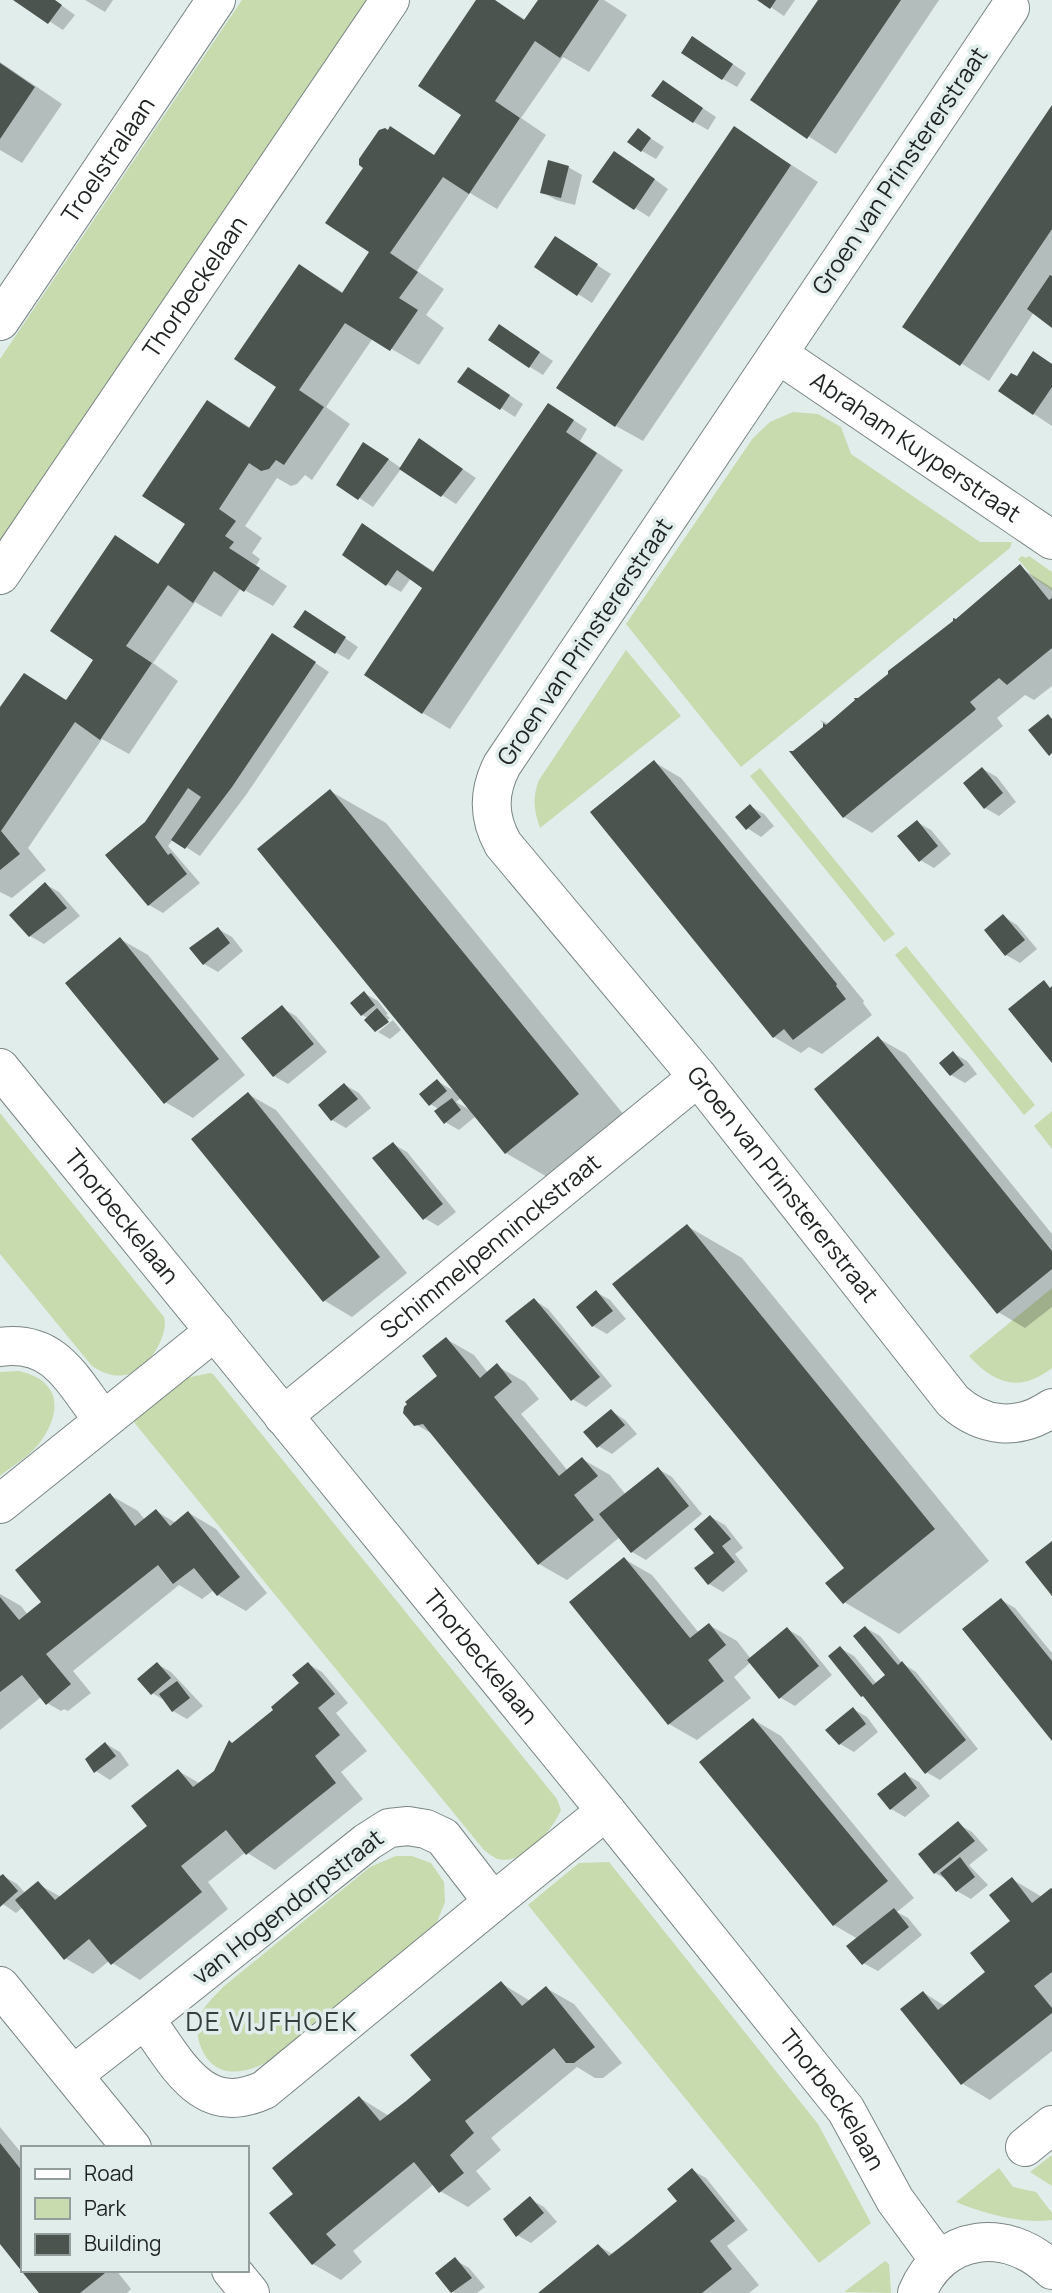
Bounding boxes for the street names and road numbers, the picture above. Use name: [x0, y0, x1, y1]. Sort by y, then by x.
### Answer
street label: Groen van Prinstererstraat: [803, 40, 994, 300]
street label: Troelstralaan: [53, 90, 161, 229]
street label: Thorbeckelaan: [134, 209, 254, 364]
street label: Abraham Kuyperstraat: [805, 363, 1028, 529]
street label: Groen van Prinstererstraat: [488, 511, 679, 771]
street label: Groen van Prinstererstraat: [680, 1058, 887, 1309]
street label: Thorbeckelaan: [58, 1141, 188, 1290]
street label: Schimmelpenninckstraat: [372, 1145, 607, 1345]
street label: Thorbeckelaan: [417, 1582, 547, 1730]
street label: van Hogendorpstraat: [185, 1821, 390, 1991]
street label: Thorbeckelaan: [772, 2022, 894, 2176]

